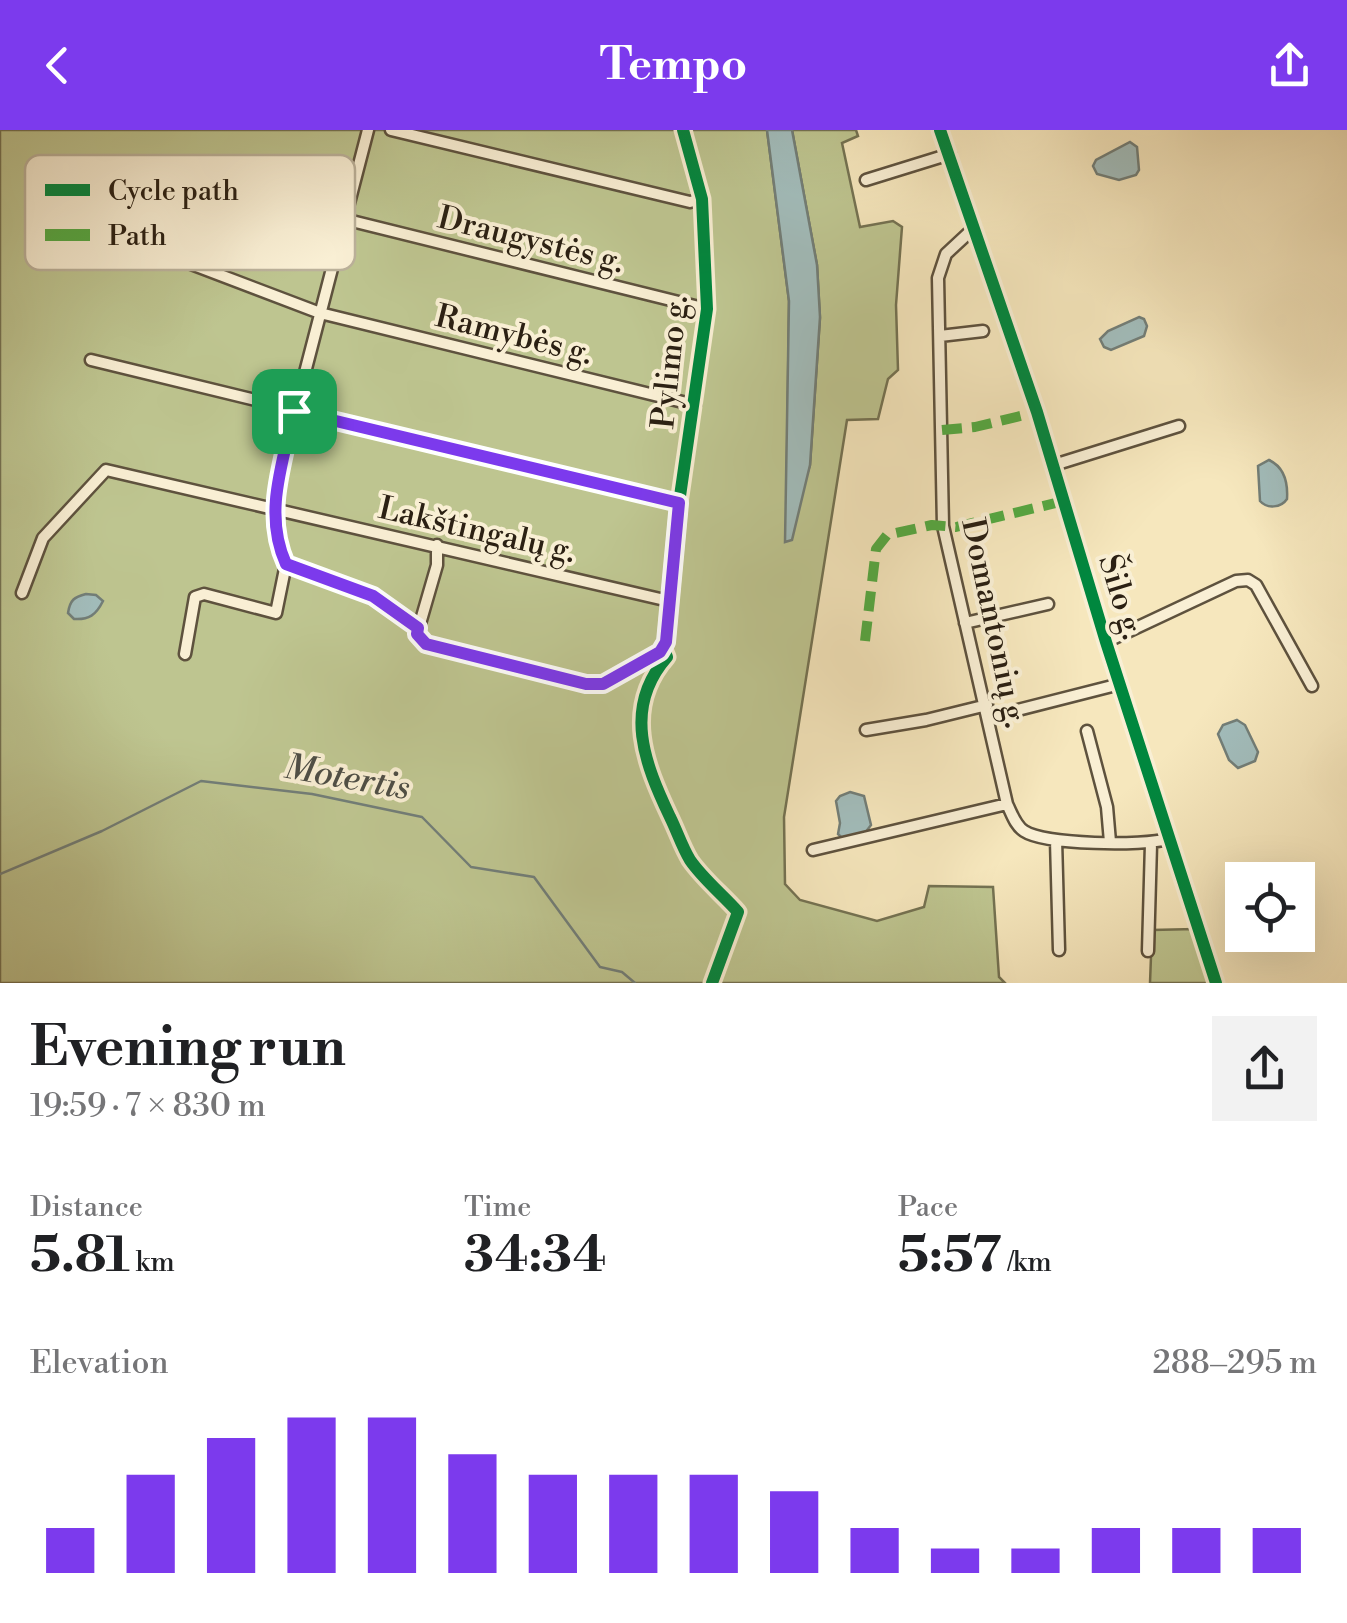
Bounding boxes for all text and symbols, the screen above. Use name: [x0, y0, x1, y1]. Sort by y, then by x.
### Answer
text: Tempo: [600, 37, 747, 94]
icon: back: [30, 38, 85, 93]
icon: share: [1262, 38, 1317, 93]
legend: [25, 155, 355, 270]
text: Cycle path: [108, 174, 239, 209]
street label: Draugystės g.: [434, 198, 628, 282]
text: Path: [108, 219, 167, 254]
street label: Pylimo g.: [643, 293, 697, 431]
street label: Ramybės g.: [431, 296, 597, 374]
pin: [252, 369, 337, 454]
icon: arrive: [267, 384, 322, 439]
street label: Lakštingalų g.: [375, 488, 579, 572]
street label: Domantonių g.: [952, 515, 1036, 731]
street label: Šilo g.: [1089, 549, 1155, 644]
water label: Motertis: [281, 746, 413, 810]
map controls: [1225, 862, 1315, 952]
button: locate: [1225, 862, 1315, 952]
text: Evening run: [30, 1014, 346, 1083]
button: share: [1212, 1016, 1317, 1121]
text: 19:59 · 7 × 830 m: [30, 1086, 266, 1126]
text: Distance: [30, 1190, 143, 1225]
text: Time: [464, 1190, 531, 1225]
text: Pace: [898, 1190, 958, 1225]
text: 5.81: [30, 1225, 130, 1287]
text: 34:34: [464, 1225, 607, 1287]
text: 5:57: [898, 1225, 1002, 1287]
text: km: [130, 1245, 175, 1280]
text: /km: [1002, 1245, 1052, 1280]
text: Elevation: [30, 1343, 169, 1383]
text: 288–295 m: [1152, 1343, 1317, 1383]

